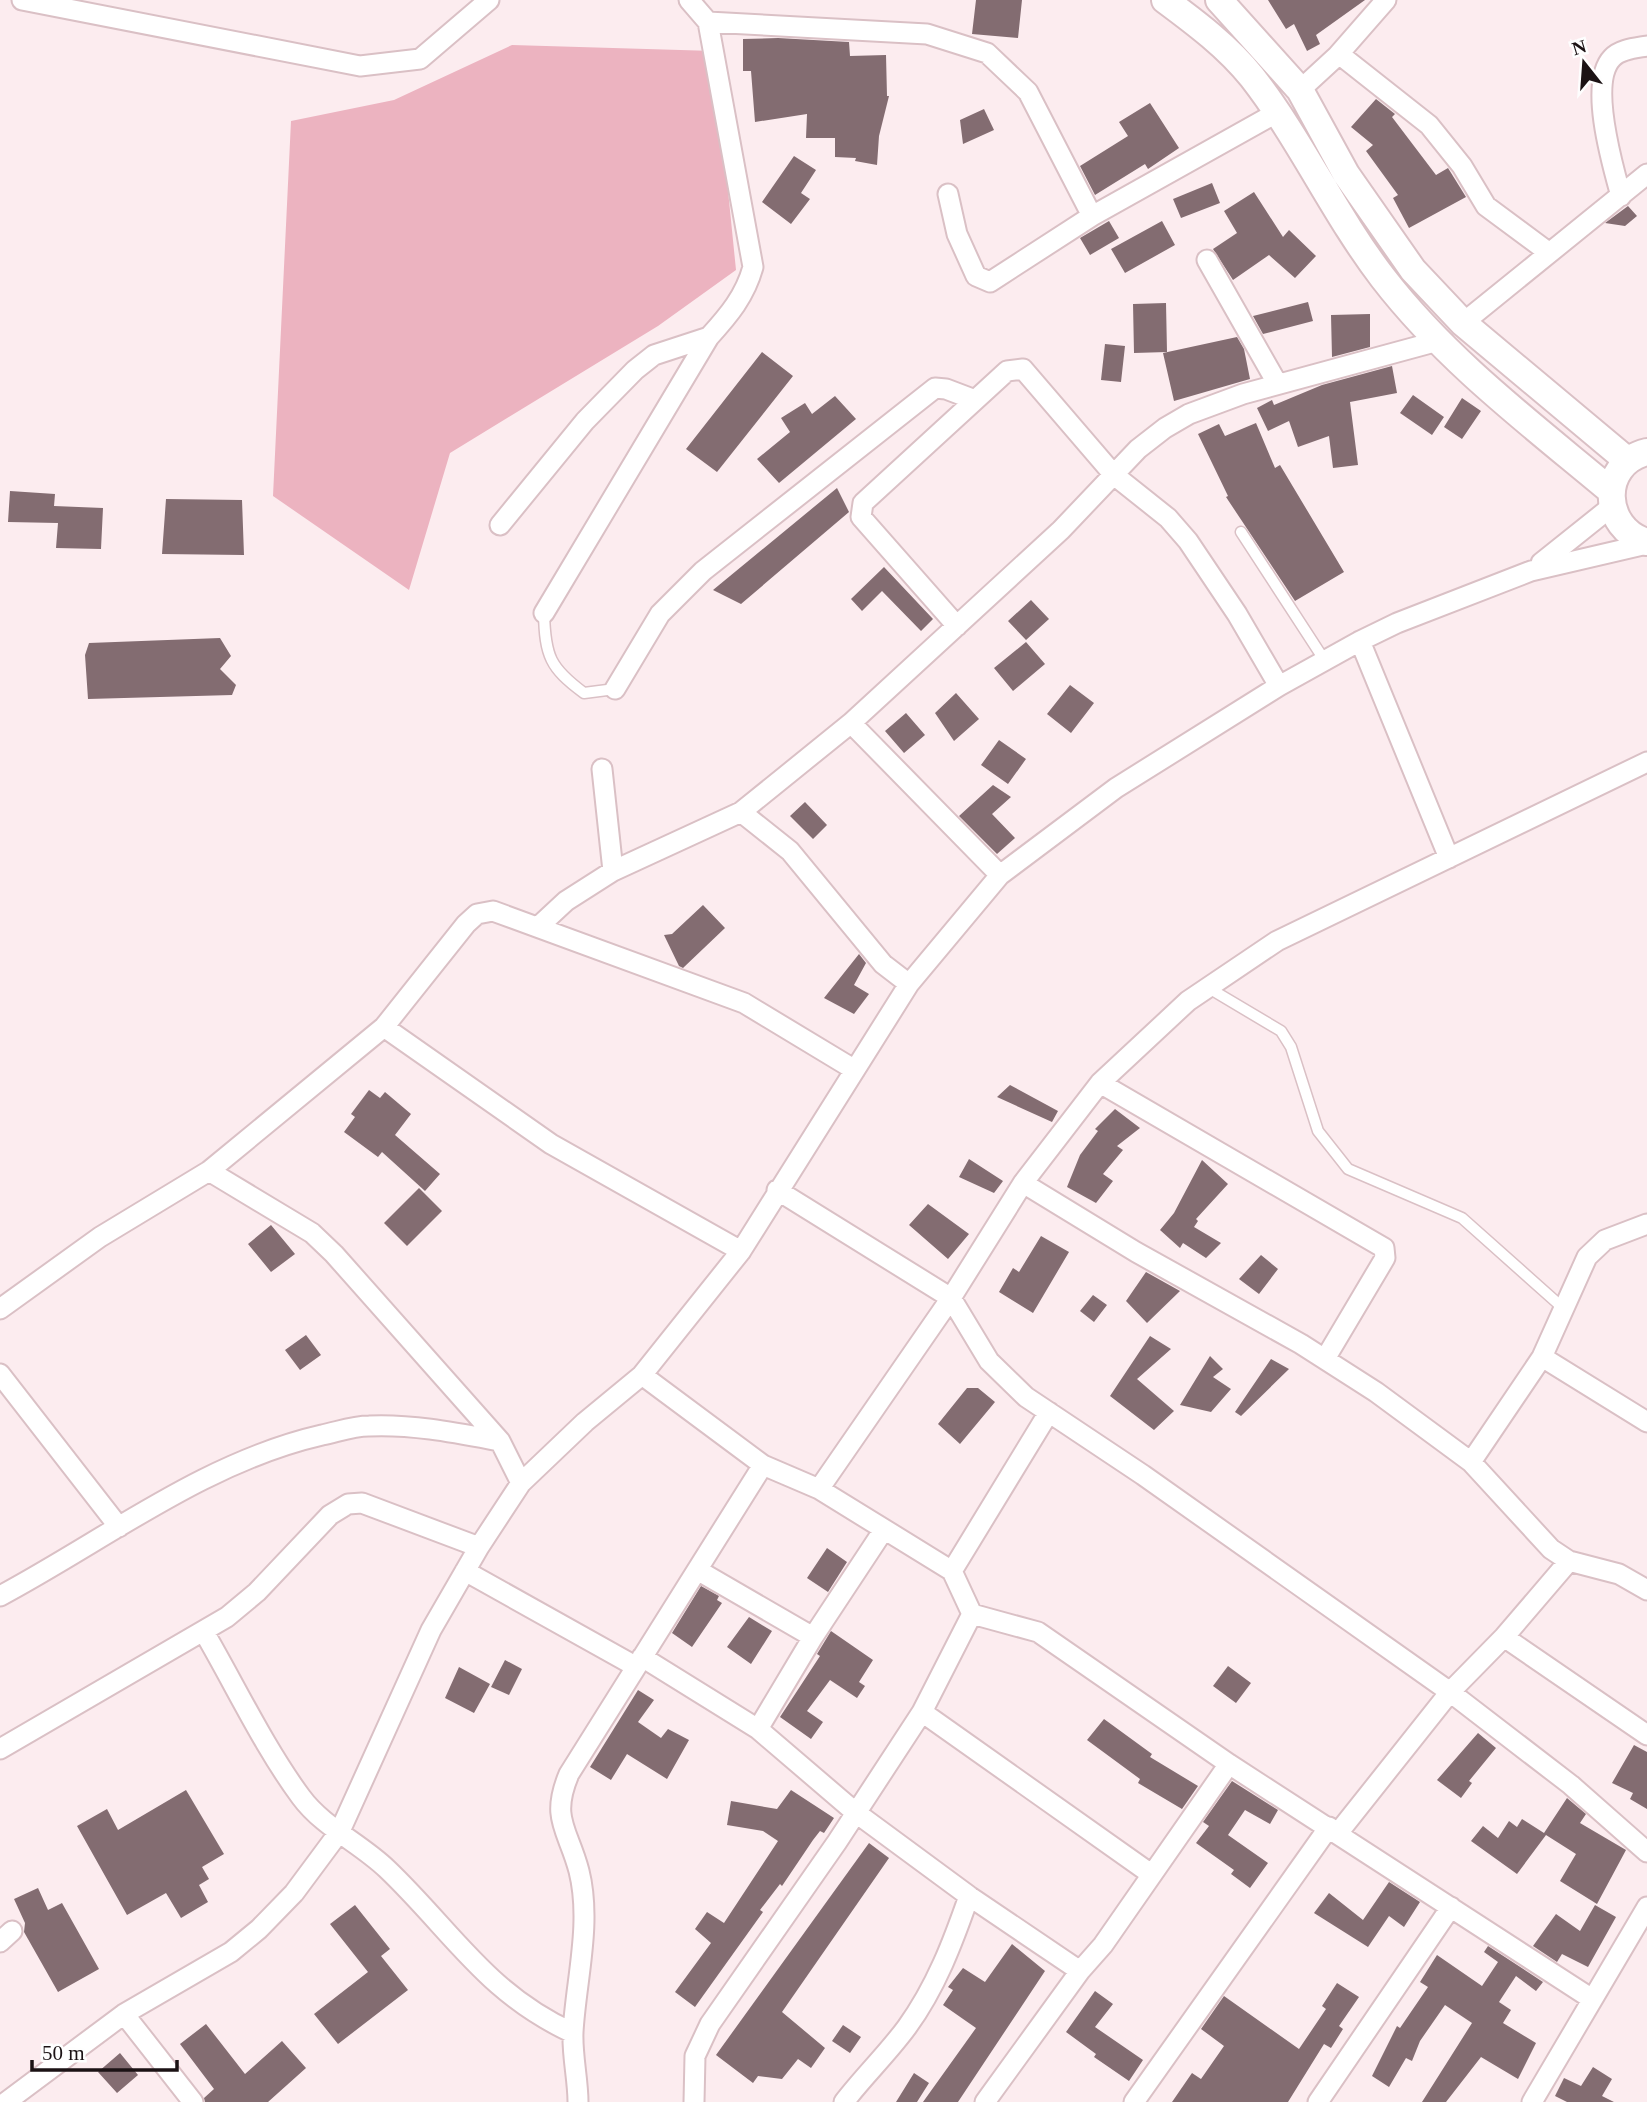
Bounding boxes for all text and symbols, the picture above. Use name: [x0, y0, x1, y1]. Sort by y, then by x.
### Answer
north arrow: [1549, 28, 1619, 98]
text: N: [1570, 35, 1589, 59]
scale bar: [32, 2028, 177, 2072]
text: 50 m: [42, 2041, 85, 2065]

